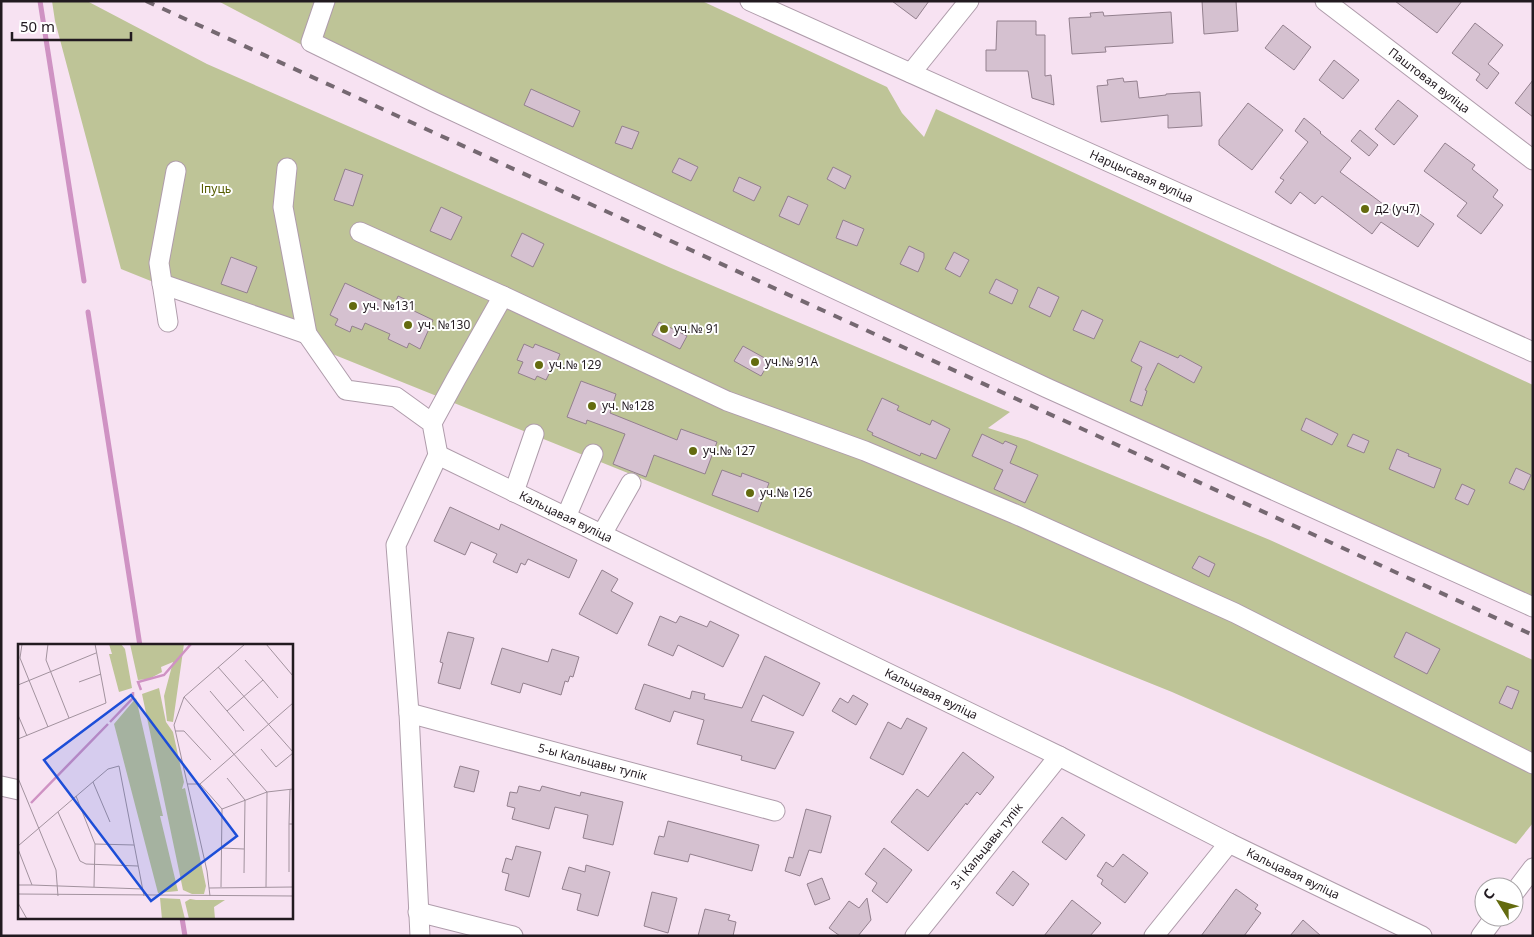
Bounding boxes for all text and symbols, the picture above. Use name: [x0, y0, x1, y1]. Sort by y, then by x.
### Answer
scale bar: [12, 10, 131, 42]
text: 50 m: [20, 16, 55, 36]
street label: Паштовая вуліца: [1385, 43, 1474, 117]
street label: Нарцысавая вуліца: [1087, 145, 1196, 207]
park label: Іпуць: [201, 180, 231, 197]
place label: д2 (уч7): [1375, 200, 1420, 217]
marker: д2 (уч7): [1359, 203, 1371, 215]
place label: уч. №131: [363, 297, 415, 314]
marker: уч. №131: [347, 300, 359, 312]
place label: уч. №130: [418, 316, 470, 333]
marker: уч. №130: [402, 319, 414, 331]
place label: уч.№ 91: [674, 320, 719, 337]
marker: уч.№ 91: [658, 323, 670, 335]
place label: уч.№ 91А: [765, 353, 818, 370]
place label: уч.№ 129: [549, 356, 601, 373]
marker: уч.№ 91А: [749, 356, 761, 368]
marker: уч.№ 129: [533, 359, 545, 371]
place label: уч. №128: [602, 397, 654, 414]
marker: уч. №128: [586, 400, 598, 412]
place label: уч.№ 127: [703, 442, 755, 459]
marker: уч.№ 127: [687, 445, 699, 457]
place label: уч.№ 126: [760, 484, 812, 501]
street label: Кальцавая вуліца: [517, 487, 615, 546]
marker: уч.№ 126: [744, 487, 756, 499]
inset map: [18, 644, 292, 920]
street label: Кальцавая вуліца: [882, 664, 981, 723]
street label: 5-ы Кальцавы тупік: [536, 739, 650, 785]
street label: 3-і Кальцавы тупік: [947, 799, 1027, 893]
street label: Кальцавая вуліца: [1244, 844, 1343, 903]
north arrow: [1474, 877, 1524, 927]
text: С: [1478, 885, 1499, 903]

